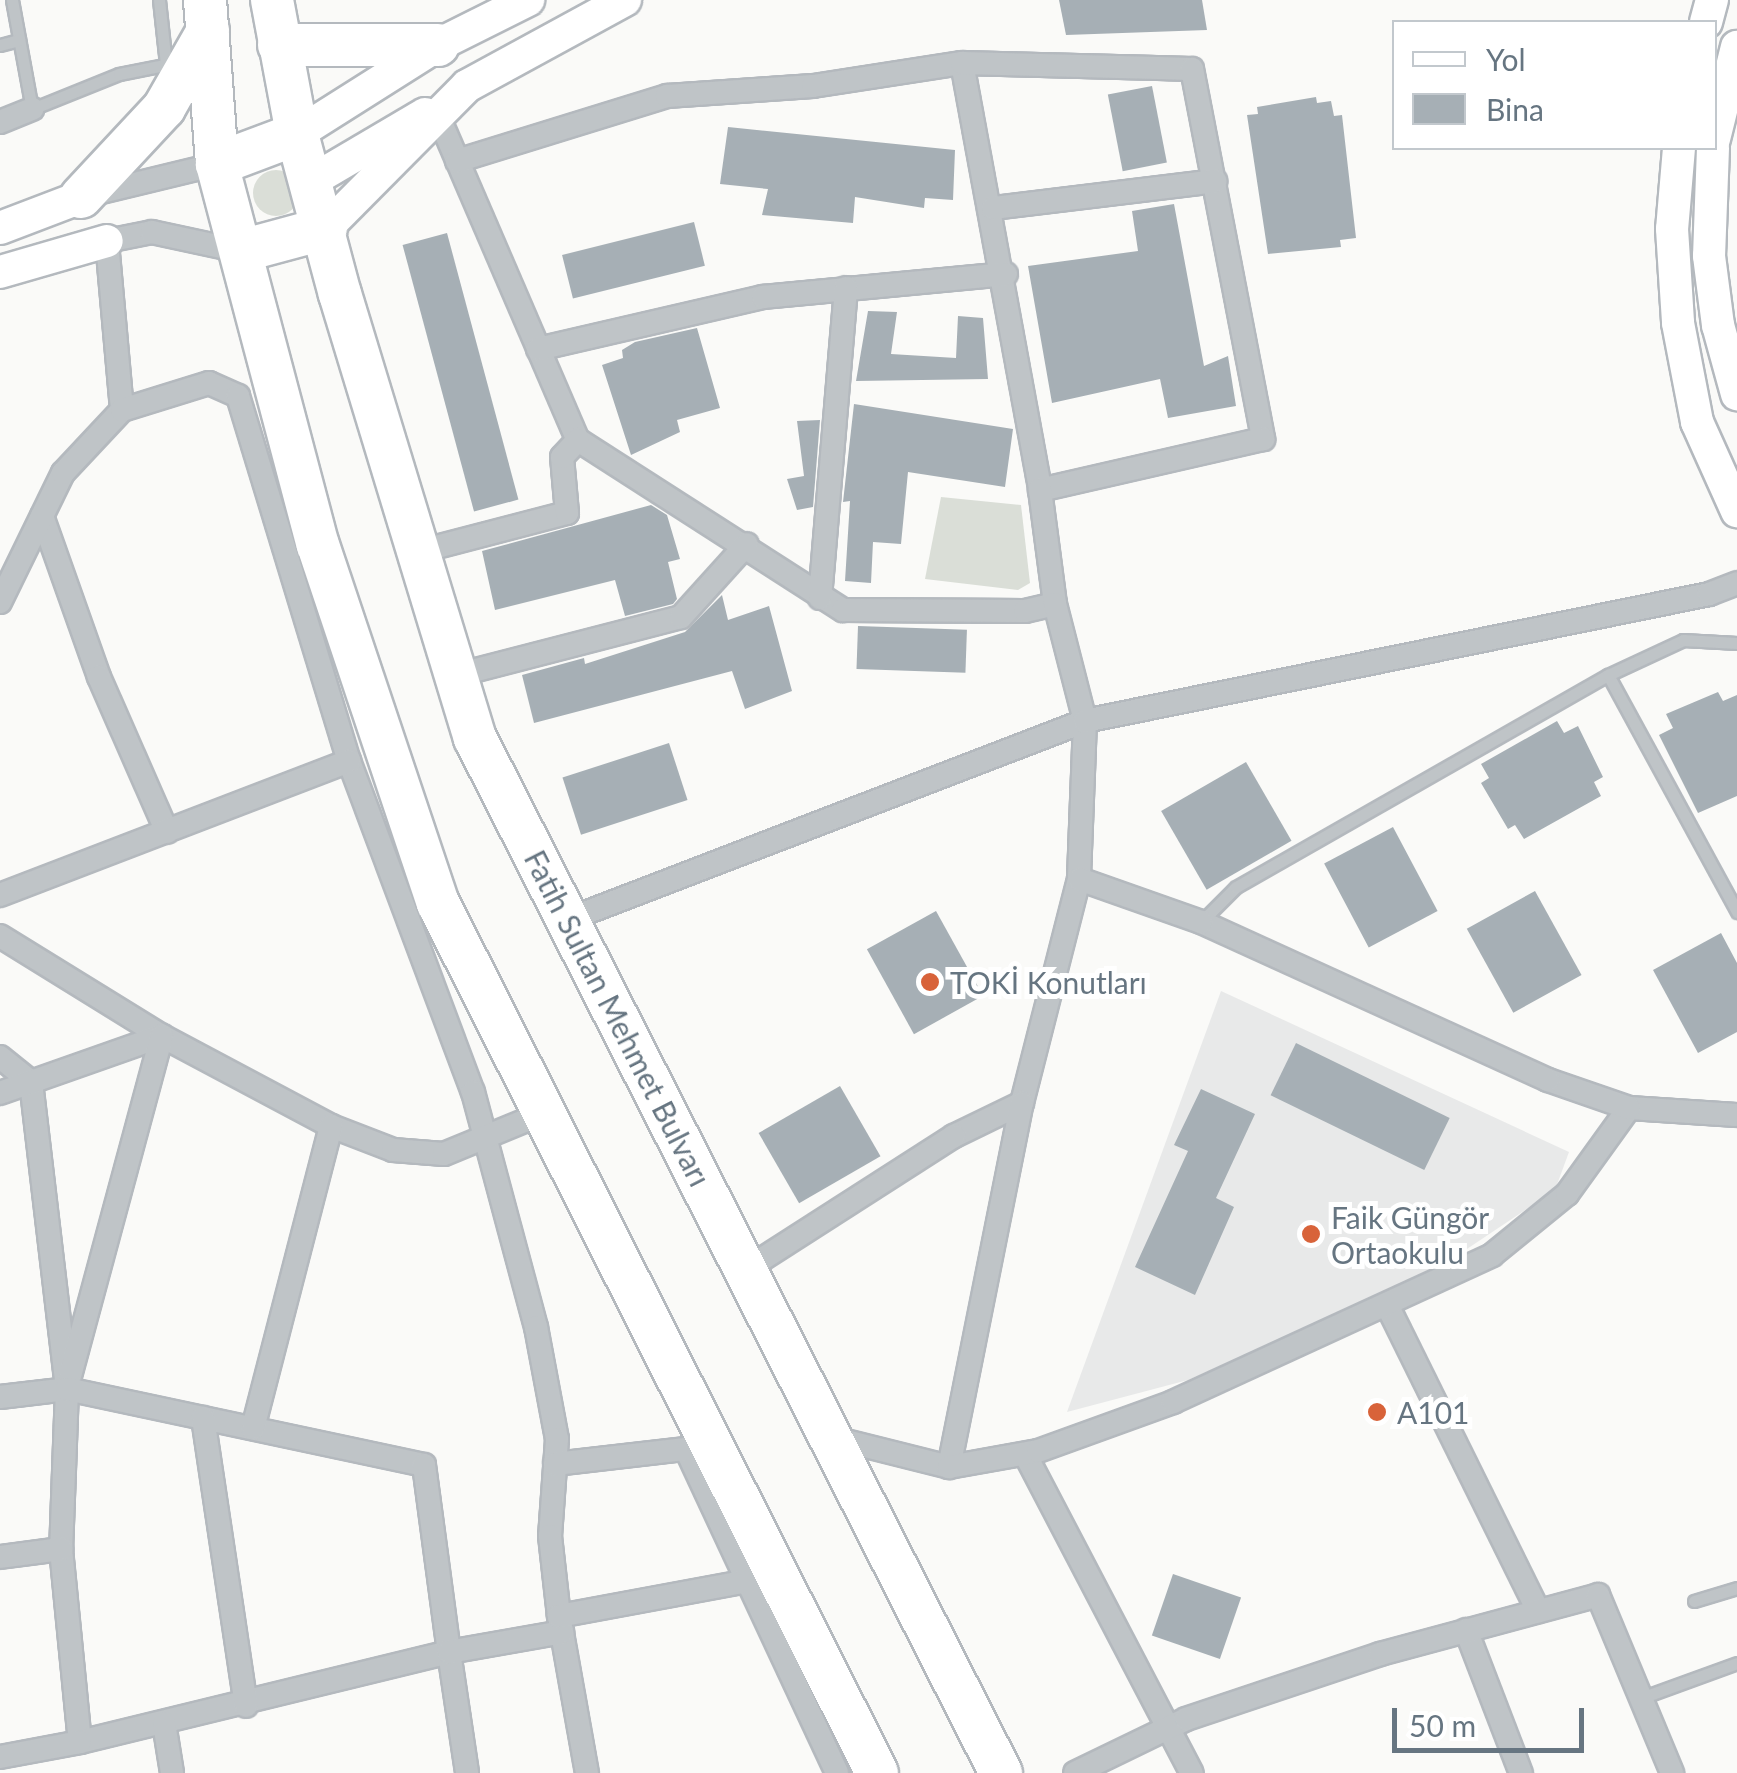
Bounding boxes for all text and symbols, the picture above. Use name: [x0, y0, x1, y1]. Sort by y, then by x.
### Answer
legend: [1392, 20, 1717, 150]
text: Yol: [1486, 41, 1526, 77]
text: Bina: [1486, 91, 1544, 127]
street label: Fatih Sultan Mehmet Bulvarı: [517, 844, 719, 1192]
place label: TOKİ Konutları: [950, 964, 1147, 1000]
marker: TOKİ Konutları: [919, 971, 941, 993]
place label: Faik Güngör Ortaokulu: [1331, 1199, 1489, 1270]
marker: Faik Güngör Ortaokulu: [1300, 1223, 1322, 1245]
place label: A101: [1397, 1394, 1470, 1430]
marker: A101: [1366, 1401, 1388, 1423]
scale bar: [1397, 1688, 1590, 1750]
text: 50 m: [1409, 1707, 1476, 1743]

